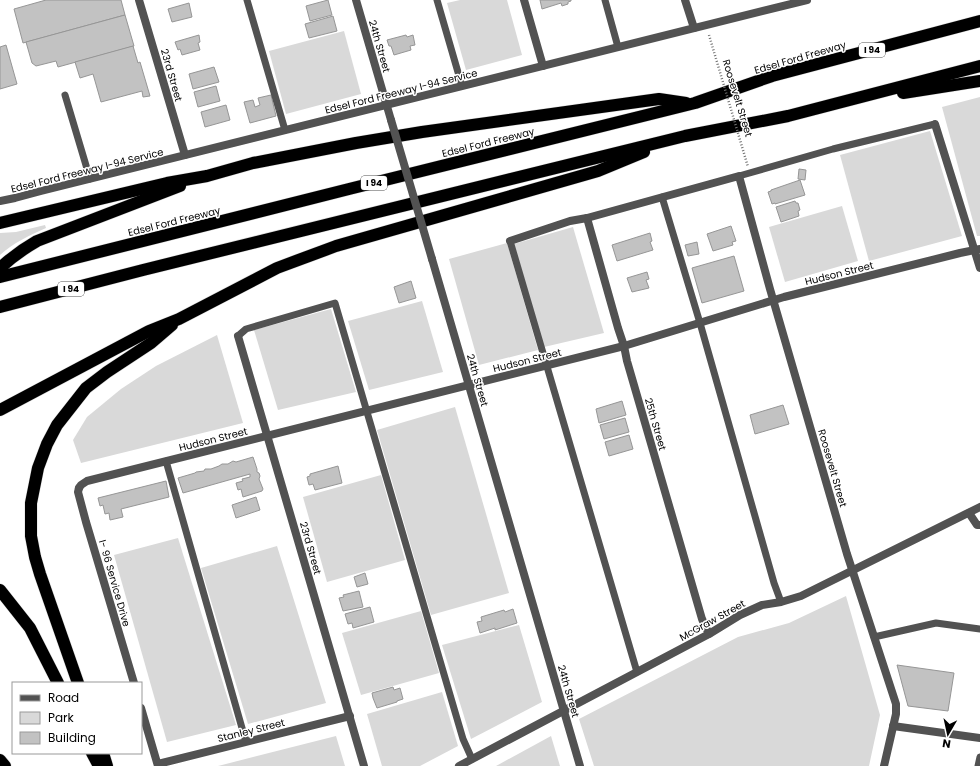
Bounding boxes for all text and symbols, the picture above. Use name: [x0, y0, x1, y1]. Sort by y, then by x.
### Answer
street label: 24th Street: [365, 18, 394, 75]
street label: Edsel Ford Freeway: [753, 37, 848, 78]
road number: I 94: [859, 43, 885, 57]
street label: 23rd Street: [157, 47, 186, 104]
street label: Roosevelt Street: [719, 58, 757, 139]
street label: Edsel Ford Freeway I-94 Service: [323, 65, 479, 118]
street label: Edsel Ford Freeway: [440, 124, 536, 161]
street label: Edsel Ford Freeway I-94 Service: [9, 144, 165, 197]
road number: I 94: [361, 176, 387, 190]
street label: Edsel Ford Freeway: [126, 203, 222, 240]
street label: Hudson Street: [803, 258, 875, 289]
road number: I 94: [58, 282, 84, 296]
street label: Hudson Street: [491, 345, 563, 376]
street label: 24th Street: [463, 352, 492, 409]
street label: 25th Street: [641, 396, 670, 453]
street label: Hudson Street: [177, 424, 249, 455]
street label: Roosevelt Street: [814, 428, 851, 509]
street label: 23rd Street: [296, 520, 325, 577]
street label: I- 96 Service Drive: [95, 538, 134, 628]
street label: McGraw Street: [677, 596, 748, 645]
street label: 24th Street: [554, 663, 583, 720]
legend: [12, 682, 142, 754]
text: Road: [48, 689, 79, 706]
text: Park: [48, 709, 75, 726]
north arrow: [928, 714, 968, 754]
street label: Stanley Street: [216, 715, 287, 746]
text: Building: [48, 729, 96, 746]
text: N: [941, 735, 952, 752]

